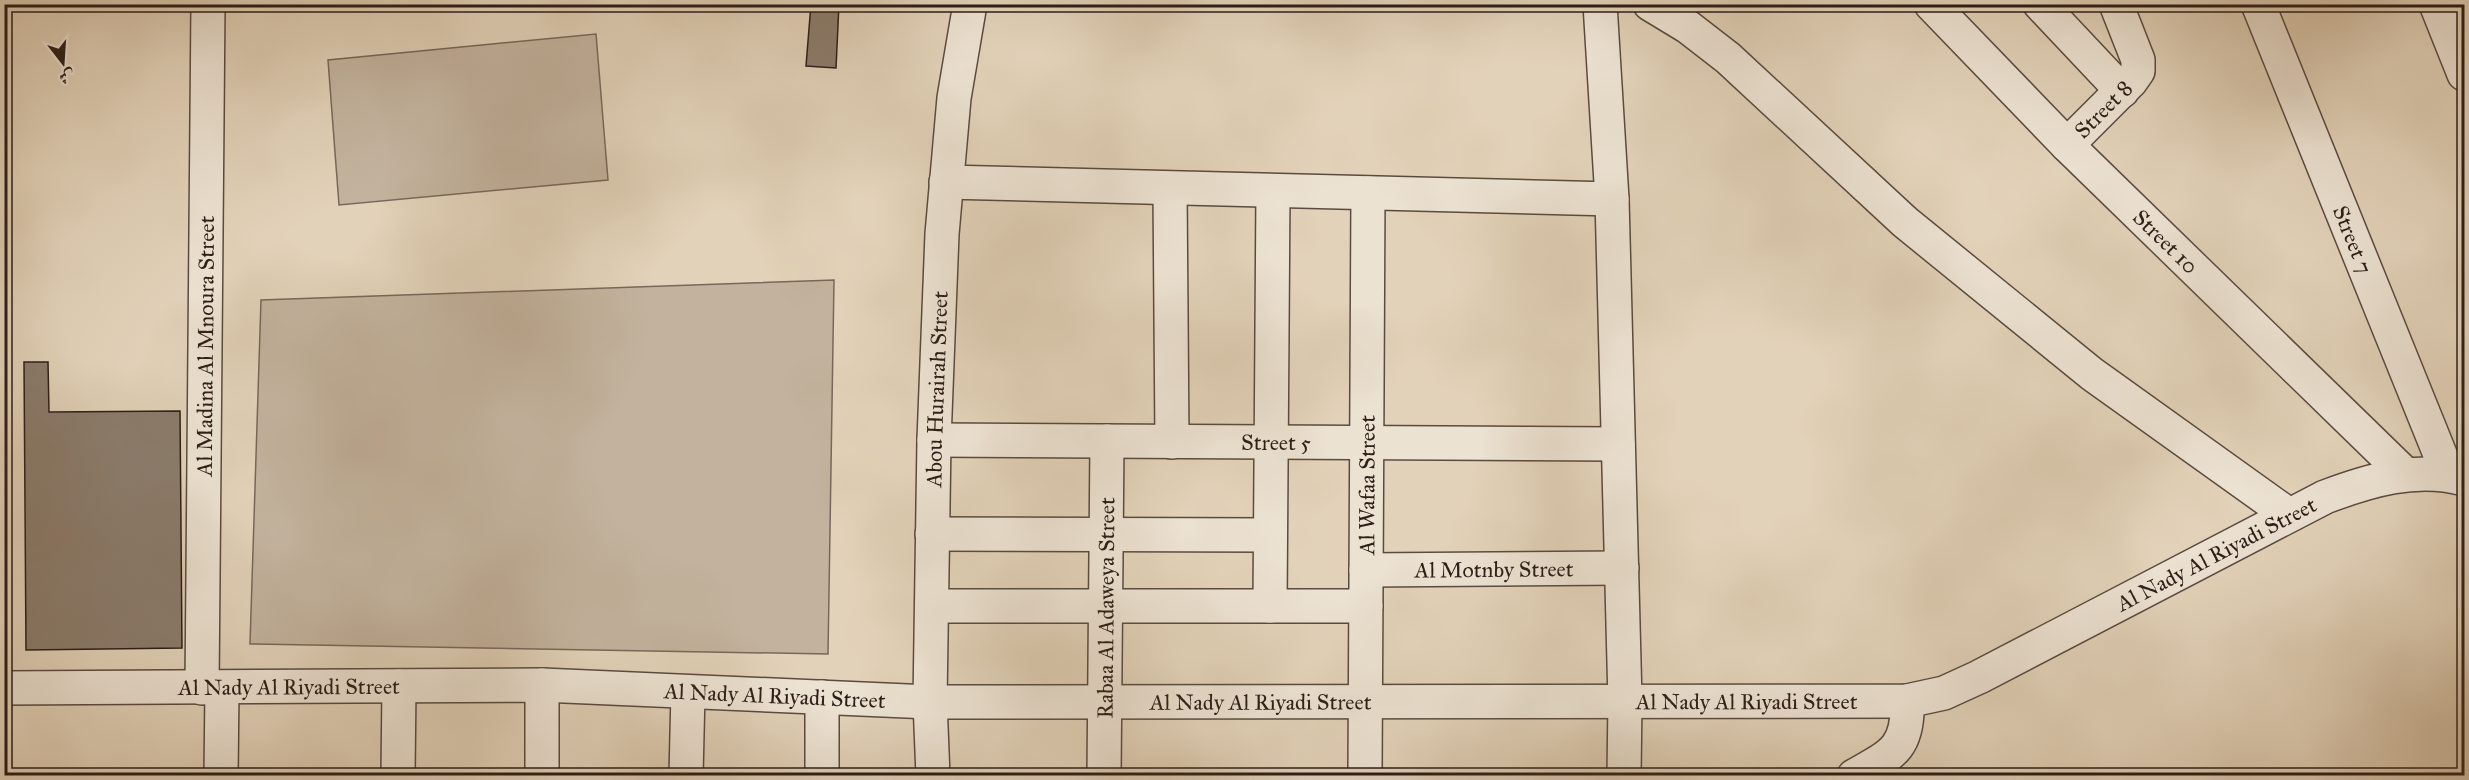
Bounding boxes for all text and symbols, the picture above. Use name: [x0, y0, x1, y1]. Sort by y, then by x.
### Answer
north arrow: [33, 33, 93, 93]
text: ش: [57, 65, 78, 88]
street label: Street 8: [2068, 74, 2138, 144]
street label: Street 7: [2327, 201, 2379, 278]
street label: Street 10: [2128, 203, 2204, 279]
street label: Al Madina Al Mnoura Street: [190, 215, 220, 477]
street label: Abou Hurairah Street: [920, 290, 953, 489]
street label: Al Wafaa Street: [1353, 415, 1380, 556]
street label: Street 5: [1241, 428, 1311, 456]
street label: Al Nady Al Riyadi Street: [2111, 490, 2321, 617]
street label: Rabaa Al Adaweya Street: [1091, 497, 1120, 719]
street label: Al Motnby Street: [1413, 555, 1574, 583]
street label: Al Nady Al Riyadi Street: [177, 672, 400, 701]
street label: Al Nady Al Riyadi Street: [662, 677, 886, 714]
street label: Al Nady Al Riyadi Street: [1149, 688, 1372, 715]
street label: Al Nady Al Riyadi Street: [1635, 688, 1858, 715]

